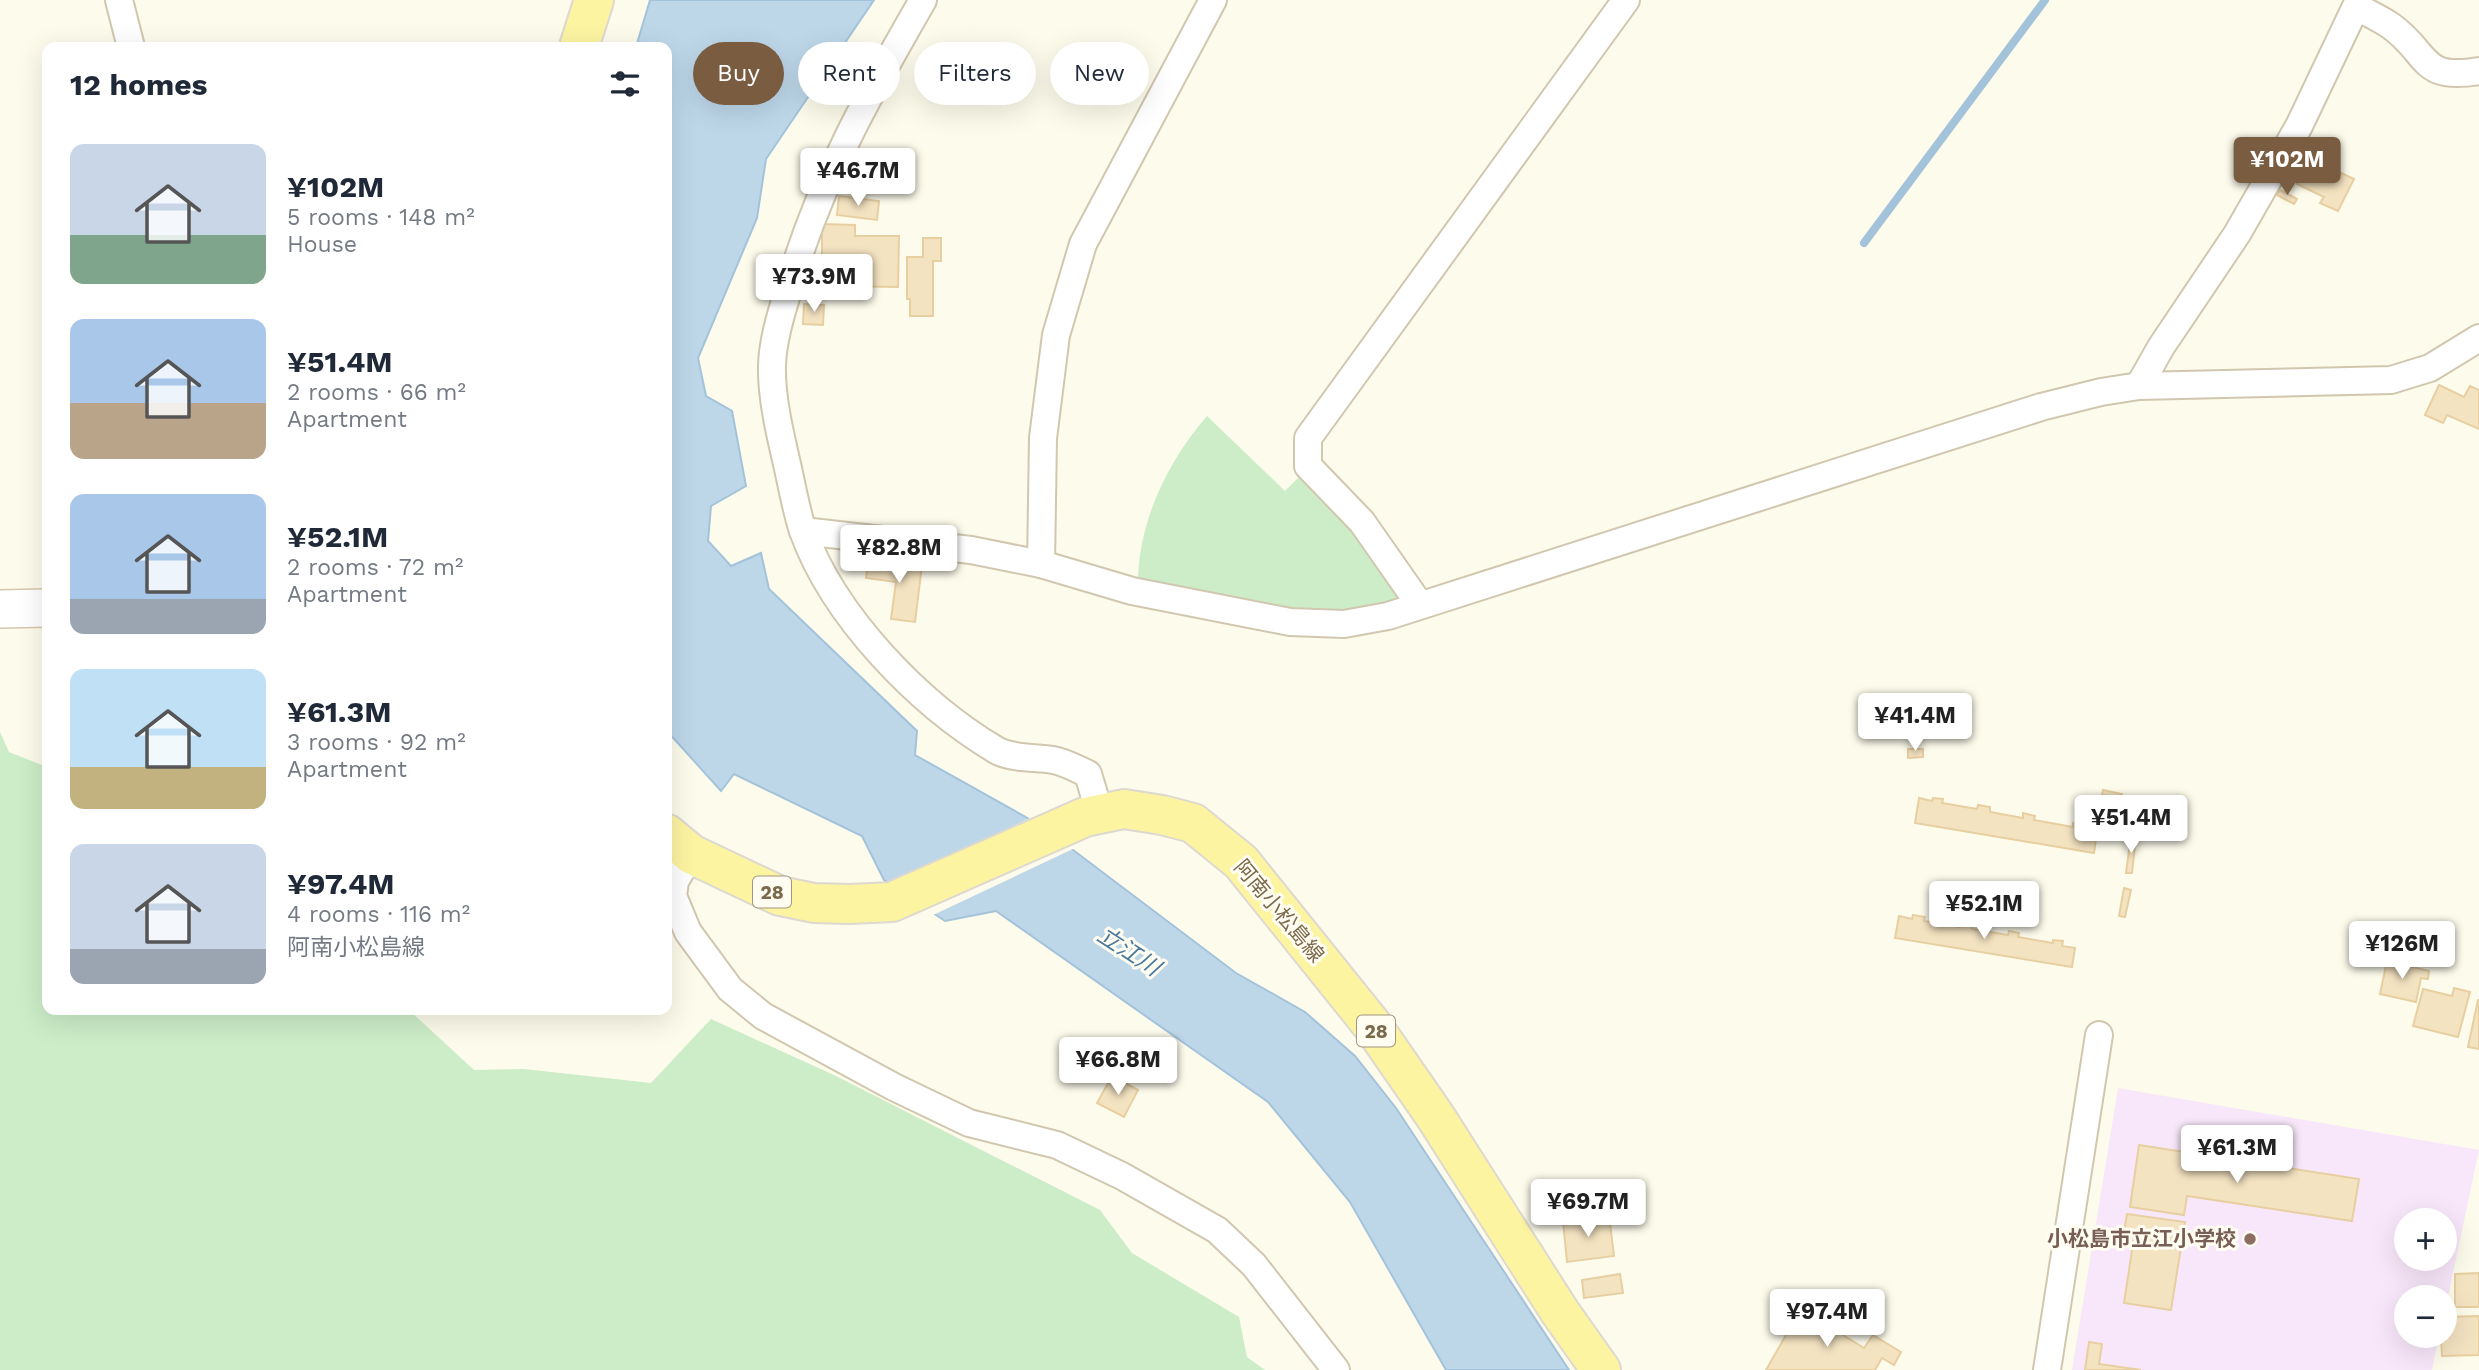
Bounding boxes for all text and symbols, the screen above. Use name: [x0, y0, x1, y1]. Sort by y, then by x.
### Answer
chip: Buy: [693, 42, 784, 105]
chip: Rent: [798, 42, 900, 105]
chip: Filters: [914, 42, 1036, 105]
chip: New: [1050, 42, 1149, 105]
icon: filters: [606, 65, 644, 103]
text: 12 homes: [70, 67, 208, 102]
pin: ¥102M: [2238, 138, 2336, 197]
text: ¥102M: [2250, 146, 2324, 173]
pin: ¥46.7M: [801, 148, 915, 208]
text: ¥46.7M: [816, 157, 900, 184]
text: ¥102M: [287, 169, 384, 204]
icon: home: [126, 172, 210, 256]
text: 5 rooms · 148 m²: [287, 204, 475, 231]
text: House: [287, 231, 357, 258]
pin: ¥73.9M: [757, 254, 871, 314]
text: ¥73.9M: [772, 263, 856, 290]
text: ¥51.4M: [287, 344, 393, 379]
icon: home: [126, 347, 210, 431]
text: 2 rooms · 66 m²: [287, 379, 466, 406]
text: Apartment: [287, 406, 407, 433]
text: ¥52.1M: [287, 519, 388, 554]
icon: home: [126, 522, 210, 606]
pin: ¥82.8M: [842, 526, 956, 585]
text: ¥82.8M: [856, 534, 942, 561]
text: 2 rooms · 72 m²: [287, 554, 463, 581]
text: Apartment: [287, 581, 407, 608]
text: ¥61.3M: [287, 694, 392, 729]
pin: ¥41.4M: [1858, 694, 1972, 753]
icon: home: [126, 697, 210, 781]
text: ¥41.4M: [1874, 702, 1956, 729]
text: 3 rooms · 92 m²: [287, 729, 466, 756]
text: Apartment: [287, 756, 407, 783]
pin: ¥51.4M: [2074, 796, 2188, 855]
text: ¥51.4M: [2090, 804, 2172, 831]
street label: 阿南小松島線: [1229, 854, 1329, 967]
text: ¥97.4M: [287, 866, 395, 901]
icon: home: [126, 872, 210, 956]
road number: 28: [753, 876, 791, 908]
pin: ¥52.1M: [1927, 881, 2041, 941]
text: ¥52.1M: [1945, 890, 2023, 917]
text: 4 rooms · 116 m²: [287, 901, 470, 928]
water label: 立江川: [1092, 921, 1168, 983]
pin: ¥126M: [2353, 922, 2451, 981]
text: ¥126M: [2365, 930, 2439, 957]
text: 阿南小松島線: [287, 934, 425, 961]
road number: 28: [1357, 1015, 1395, 1046]
pin: ¥66.8M: [1061, 1038, 1175, 1097]
text: ¥66.8M: [1075, 1046, 1161, 1073]
pin: ¥61.3M: [2180, 1126, 2294, 1185]
text: ¥61.3M: [2197, 1134, 2277, 1161]
pin: ¥69.7M: [1531, 1180, 1645, 1239]
text: ¥69.7M: [1547, 1188, 1629, 1215]
map controls: [2394, 1208, 2457, 1348]
button: +: [2394, 1208, 2457, 1271]
place label: 小松島市立江小学校: [2047, 1226, 2236, 1251]
marker: 小松島市立江小学校: [2242, 1231, 2258, 1247]
button: −: [2394, 1285, 2457, 1348]
pin: ¥97.4M: [1770, 1290, 1884, 1349]
text: ¥97.4M: [1786, 1298, 1868, 1325]

